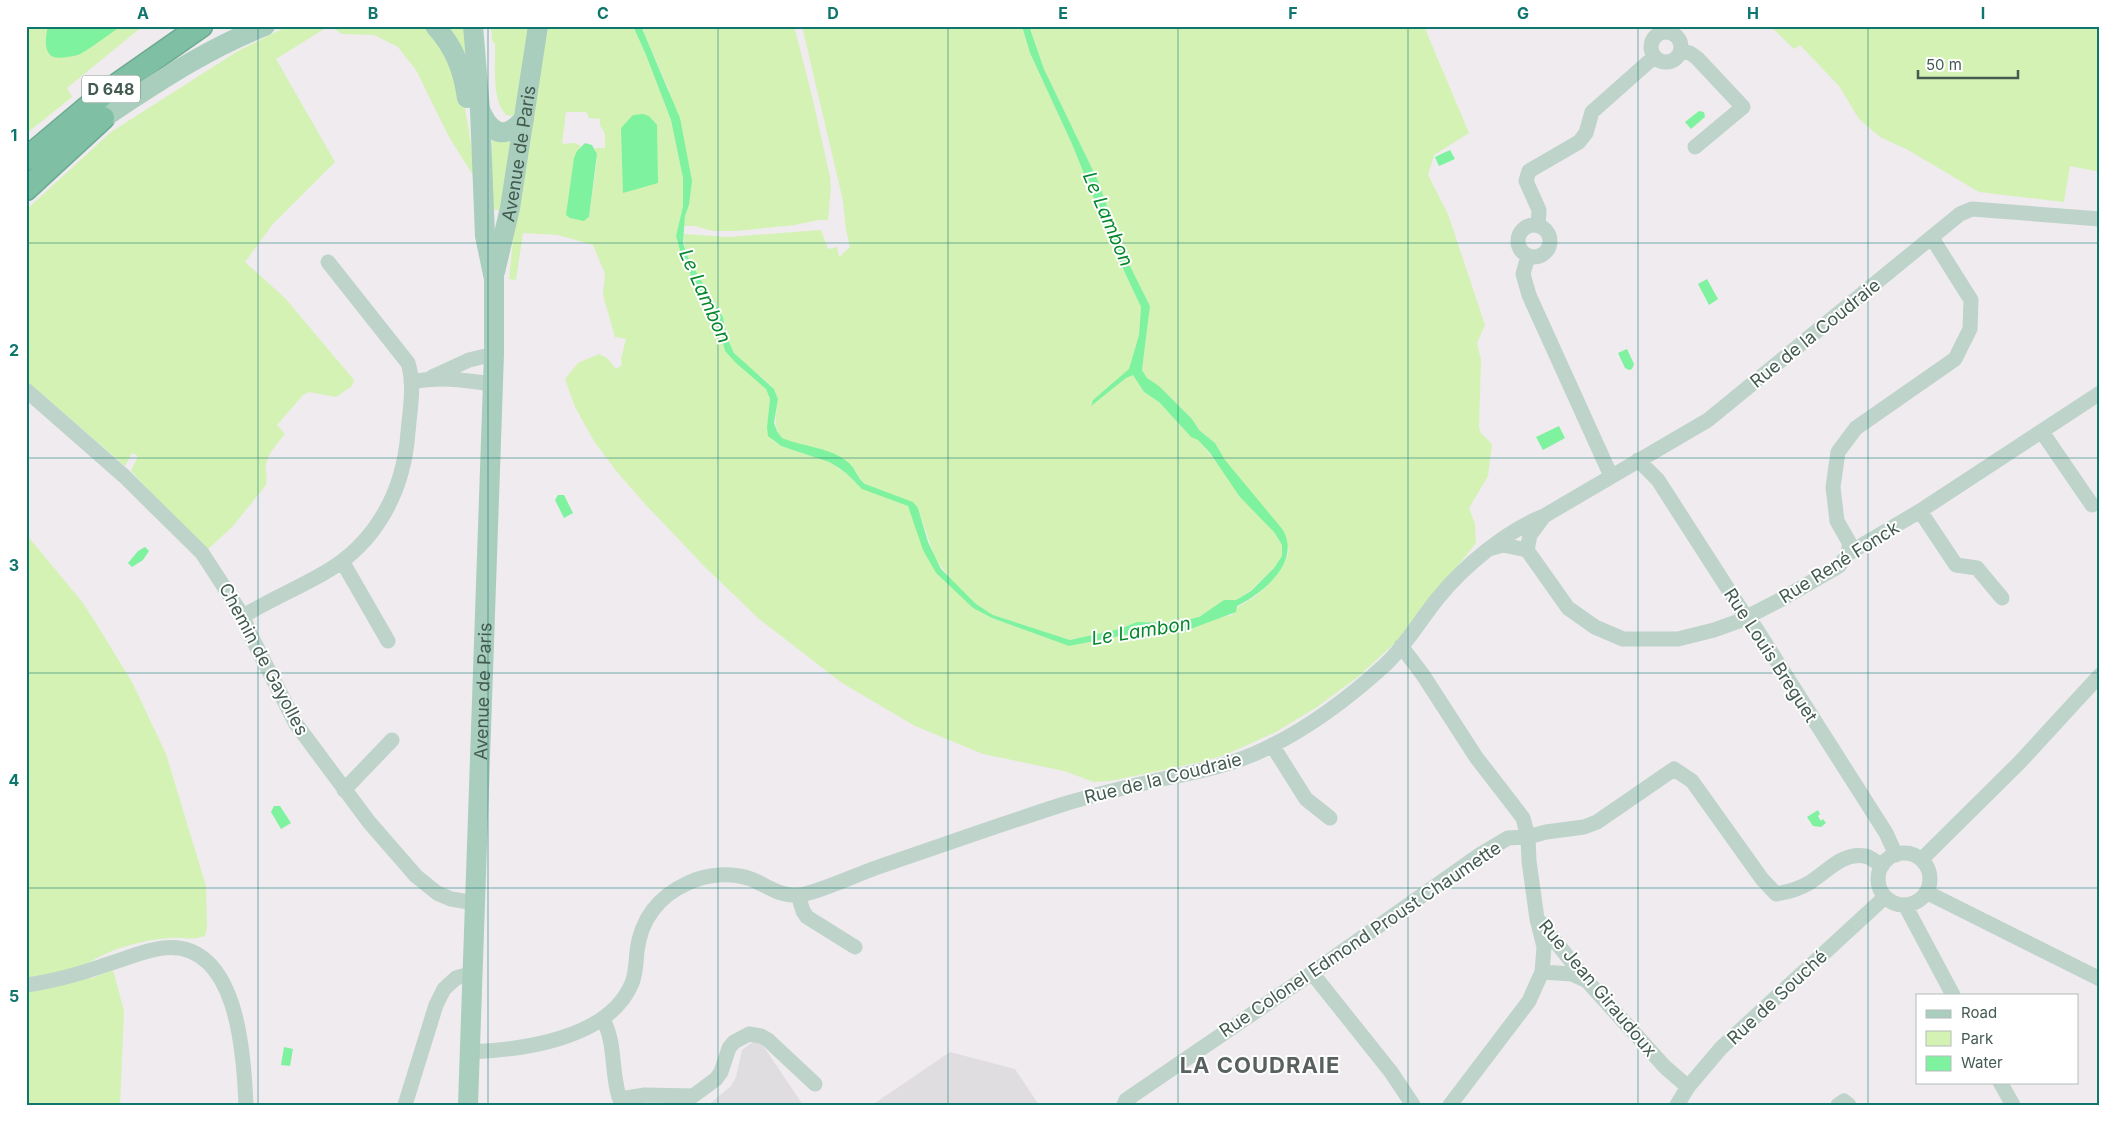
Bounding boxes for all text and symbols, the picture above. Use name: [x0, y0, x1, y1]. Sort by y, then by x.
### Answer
text: A: [137, 3, 149, 23]
text: B: [368, 3, 378, 23]
text: C: [597, 3, 609, 23]
text: D: [827, 3, 839, 23]
text: E: [1058, 3, 1068, 23]
text: F: [1288, 3, 1298, 23]
text: G: [1517, 3, 1529, 23]
text: H: [1747, 3, 1759, 23]
text: I: [1981, 3, 1985, 23]
scale bar: [1918, 48, 2018, 80]
text: 50 m: [1926, 55, 1962, 74]
road number: D 648: [82, 76, 140, 102]
street label: Avenue de Paris: [497, 84, 539, 224]
text: 1: [11, 125, 17, 145]
water label: Le Lambon: [1078, 168, 1138, 270]
water label: Le Lambon: [674, 245, 736, 347]
street label: Rue de la Coudraie: [1746, 274, 1884, 392]
text: 2: [9, 340, 19, 360]
street label: Rue René Fonck: [1775, 517, 1903, 607]
text: 3: [9, 555, 19, 575]
street label: Chemin de Gayolles: [215, 579, 313, 739]
street label: Rue Louis Breguet: [1720, 584, 1822, 726]
water label: Le Lambon: [1090, 612, 1192, 650]
street label: Avenue de Paris: [469, 622, 495, 760]
street label: Rue de la Coudraie: [1082, 748, 1244, 808]
text: 4: [9, 770, 20, 790]
street label: Rue Colonel Edmond Proust Chaumette: [1215, 837, 1505, 1041]
street label: Rue Jean Giraudoux: [1535, 915, 1661, 1061]
street label: Rue de Souché: [1723, 945, 1831, 1049]
text: 5: [9, 986, 19, 1006]
legend: [1916, 994, 2078, 1084]
text: Road: [1961, 1003, 1997, 1022]
text: Park: [1961, 1029, 1994, 1048]
district label: LA COUDRAIE: [1180, 1052, 1340, 1078]
text: Water: [1961, 1053, 2003, 1072]

